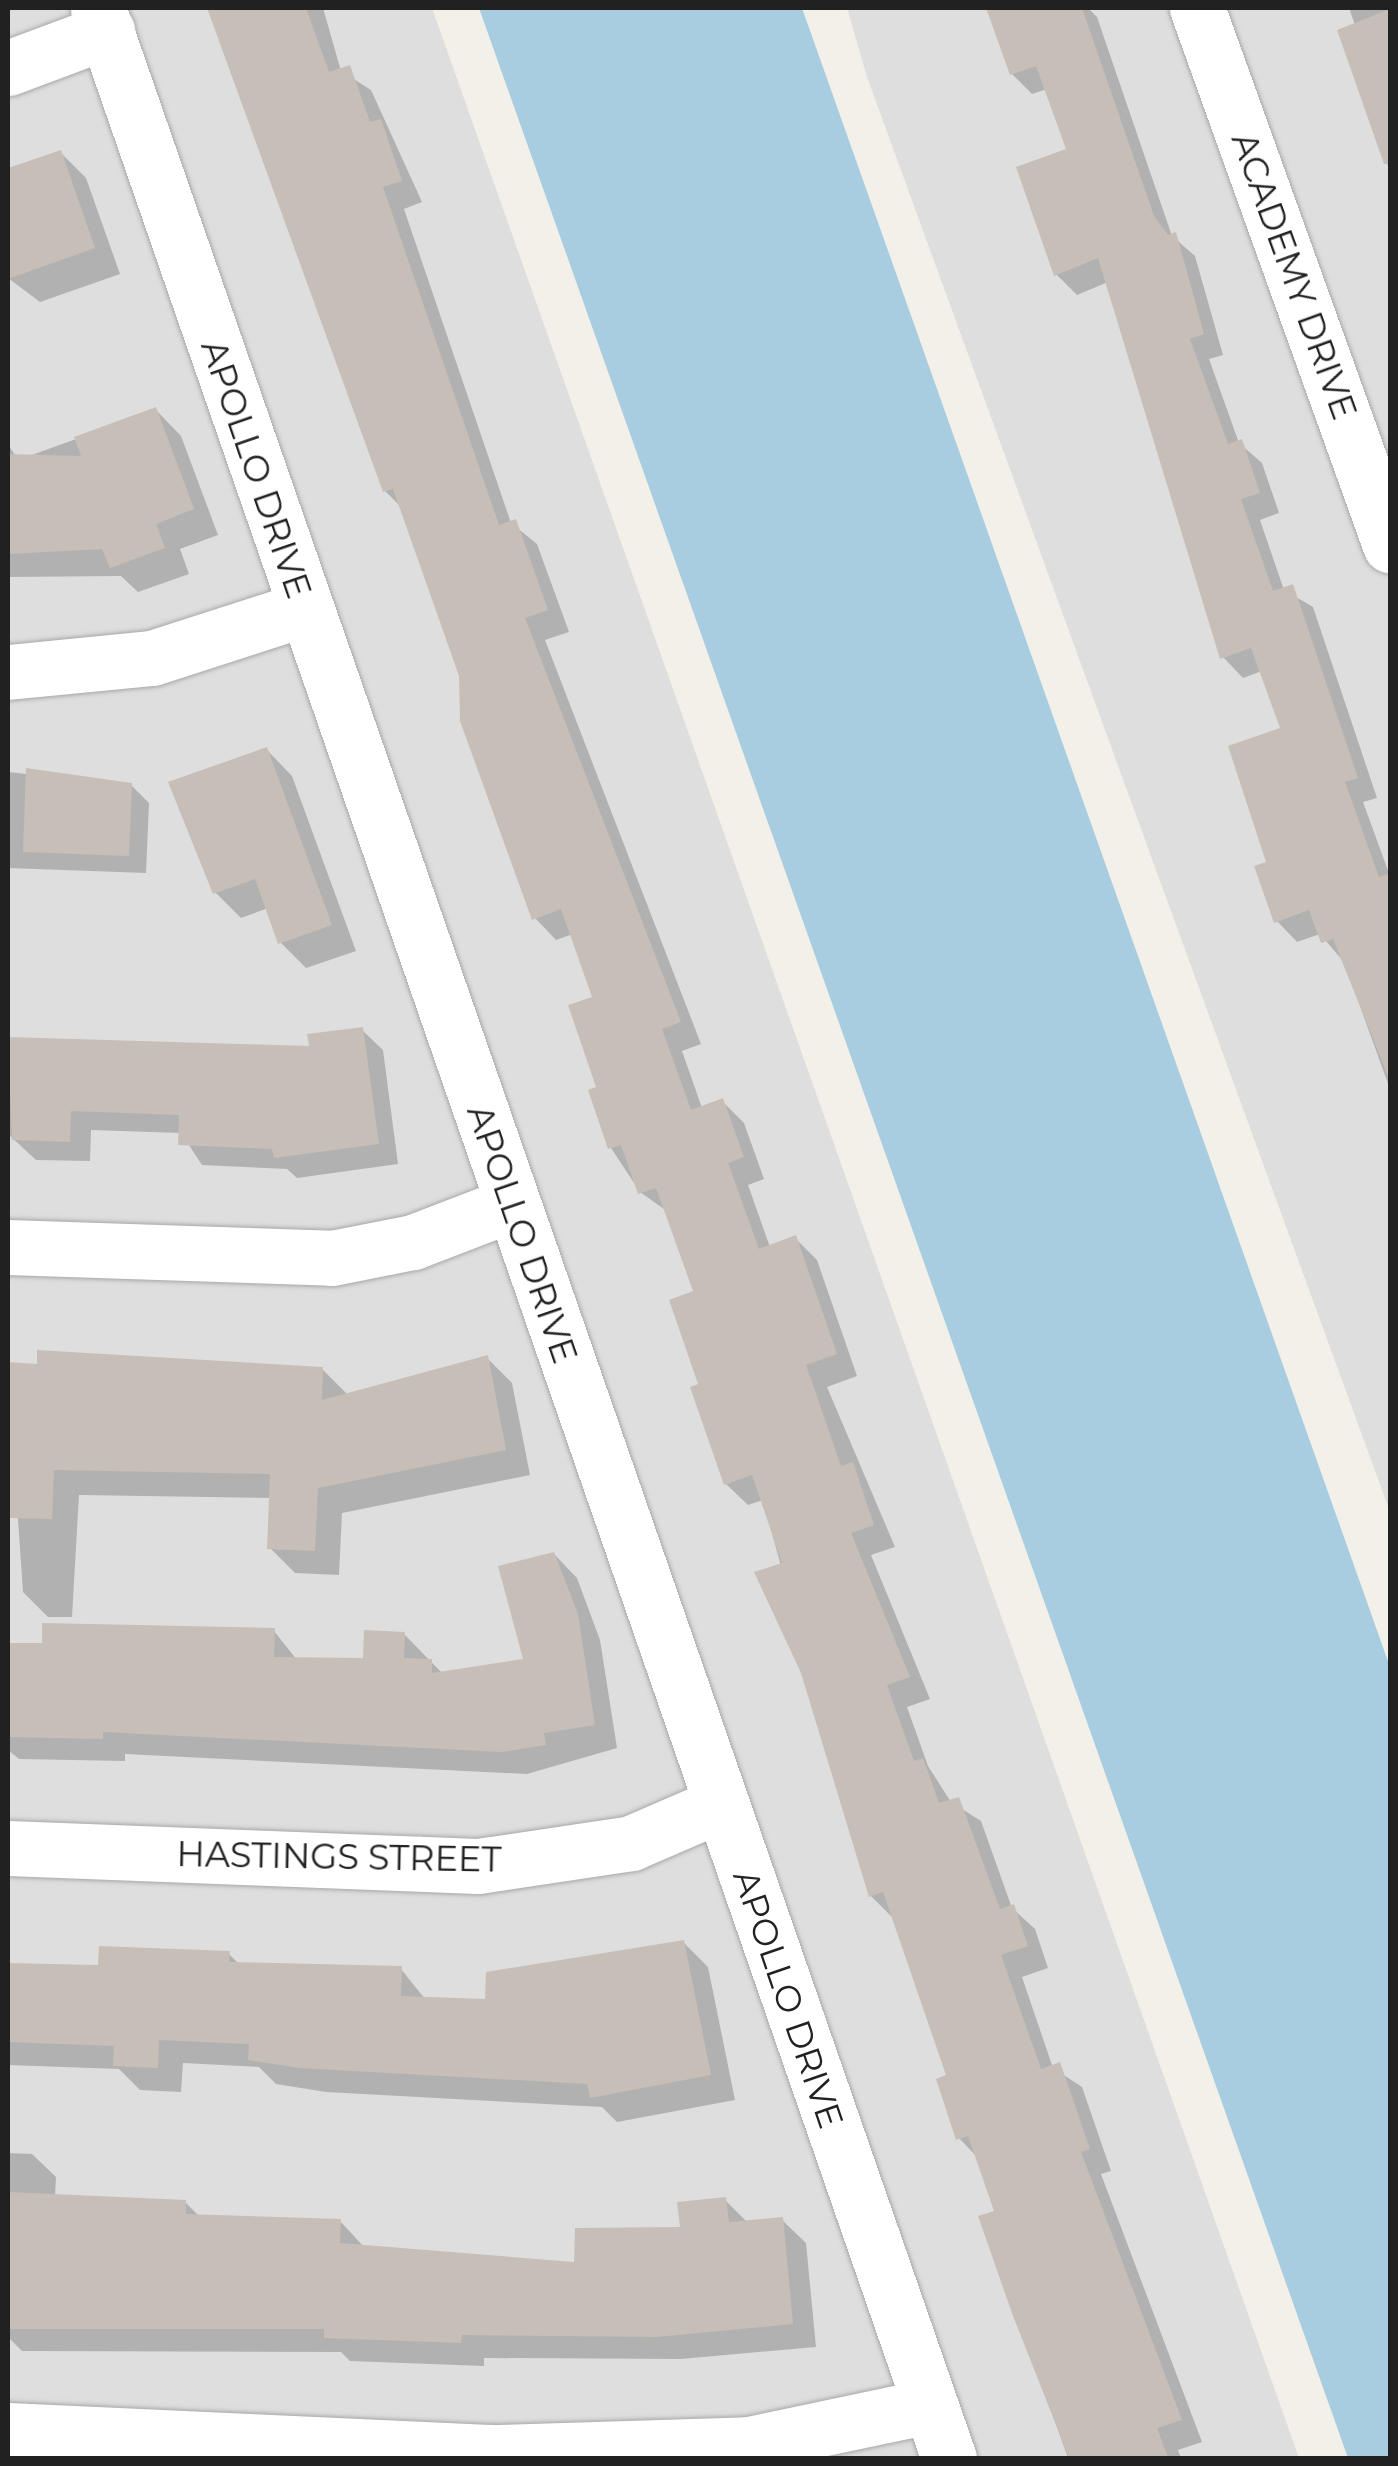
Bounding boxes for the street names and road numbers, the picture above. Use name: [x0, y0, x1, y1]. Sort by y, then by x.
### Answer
street label: ACADEMY DRIVE: [1223, 127, 1365, 425]
street label: APOLLO DRIVE: [192, 334, 320, 604]
street label: APOLLO DRIVE: [458, 1099, 586, 1369]
street label: HASTINGS STREET: [176, 1833, 502, 1881]
street label: APOLLO DRIVE: [724, 1864, 852, 2134]

